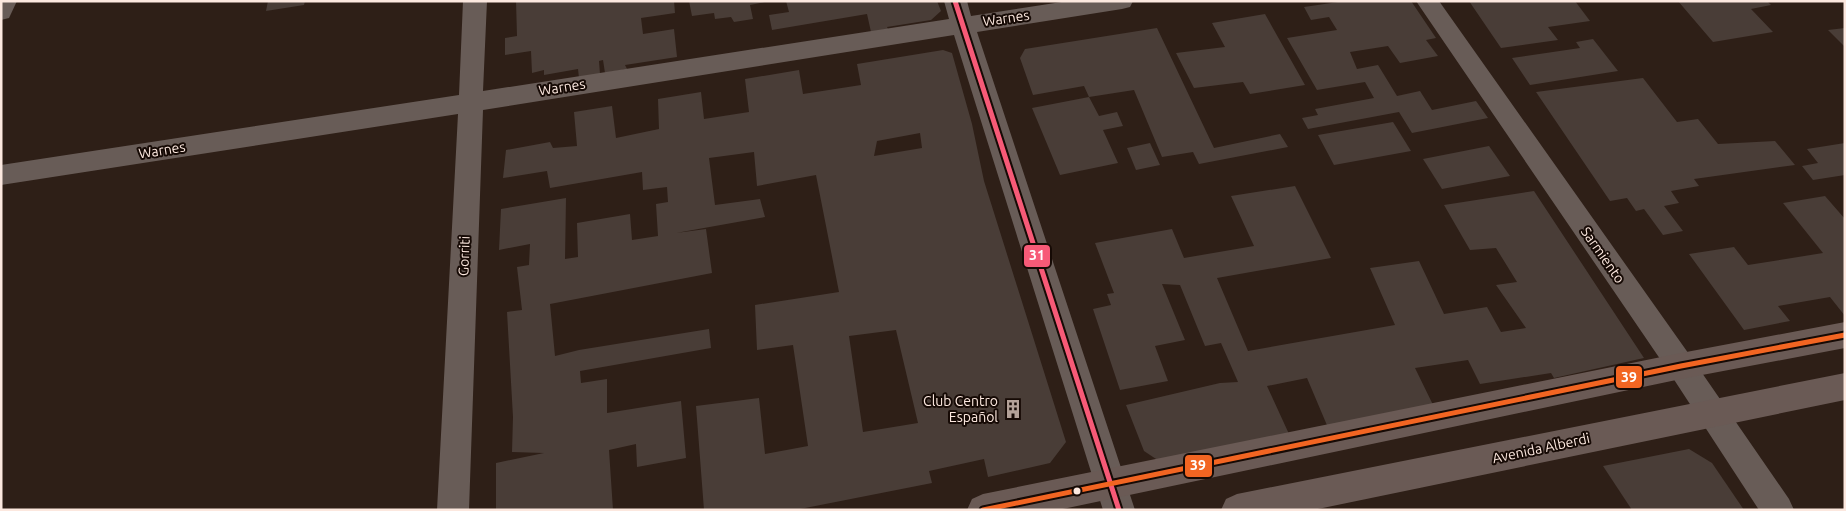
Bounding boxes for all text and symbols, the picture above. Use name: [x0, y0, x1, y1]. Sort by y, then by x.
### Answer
street label: Warnes: [982, 7, 1030, 29]
street label: Warnes: [538, 75, 586, 99]
street label: Warnes: [138, 138, 186, 162]
street label: Sarmiento: [1578, 224, 1628, 286]
street label: Gorriti: [455, 236, 473, 276]
line badge: 31: [1023, 244, 1051, 268]
text: 31: [1029, 247, 1045, 263]
line badge: 39: [1615, 365, 1643, 389]
text: 39: [1621, 369, 1637, 385]
place label: Club Centro Español: [923, 393, 998, 425]
building icon: Club Centro Español: [1002, 398, 1024, 420]
street label: Avenida Alberdi: [1491, 430, 1591, 466]
line badge: 39: [1184, 454, 1213, 478]
text: 39: [1190, 457, 1206, 473]
unlabelled marker: [1072, 486, 1082, 496]

